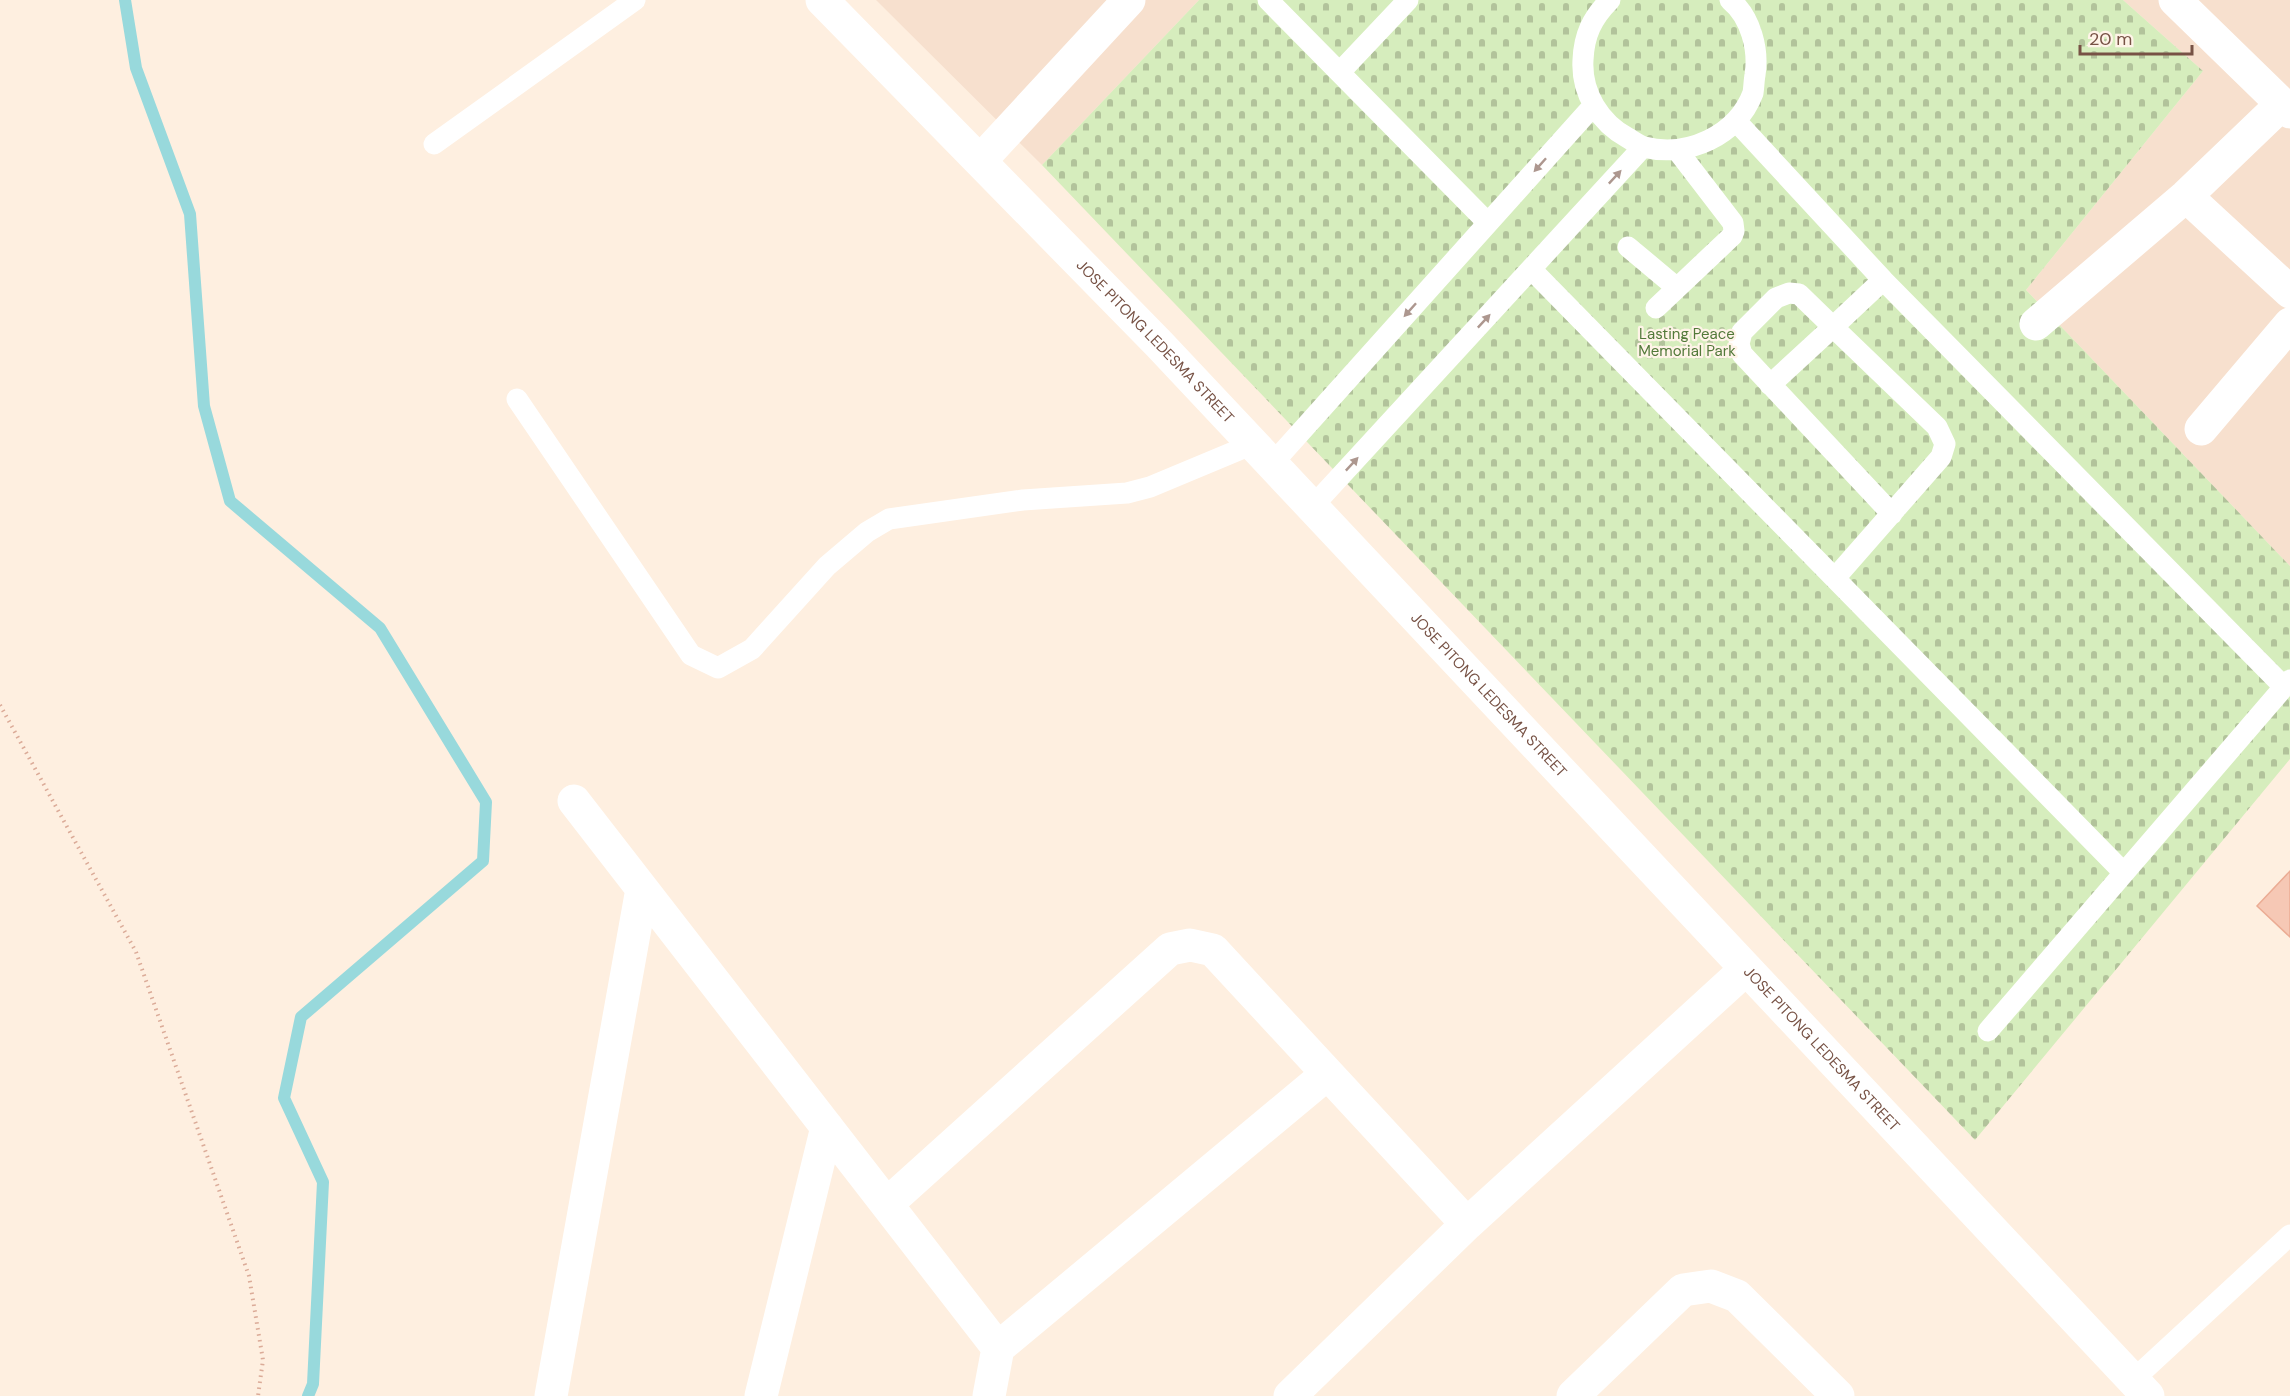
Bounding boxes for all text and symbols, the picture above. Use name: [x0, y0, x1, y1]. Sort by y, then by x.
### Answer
scale bar: [2080, 18, 2192, 56]
text: 20 m: [2089, 27, 2132, 51]
one-way arrow: [1534, 157, 1547, 172]
one-way arrow: [1608, 170, 1621, 185]
street label: JOSE PITONG LEDESMA STREET: [1072, 255, 1238, 427]
one-way arrow: [1404, 302, 1417, 317]
one-way arrow: [1476, 314, 1490, 328]
park label: Lasting Peace Memorial Park: [1638, 324, 1736, 361]
one-way arrow: [1345, 457, 1359, 472]
street label: JOSE PITONG LEDESMA STREET: [1406, 608, 1571, 782]
street label: JOSE PITONG LEDESMA STREET: [1739, 962, 1904, 1136]

